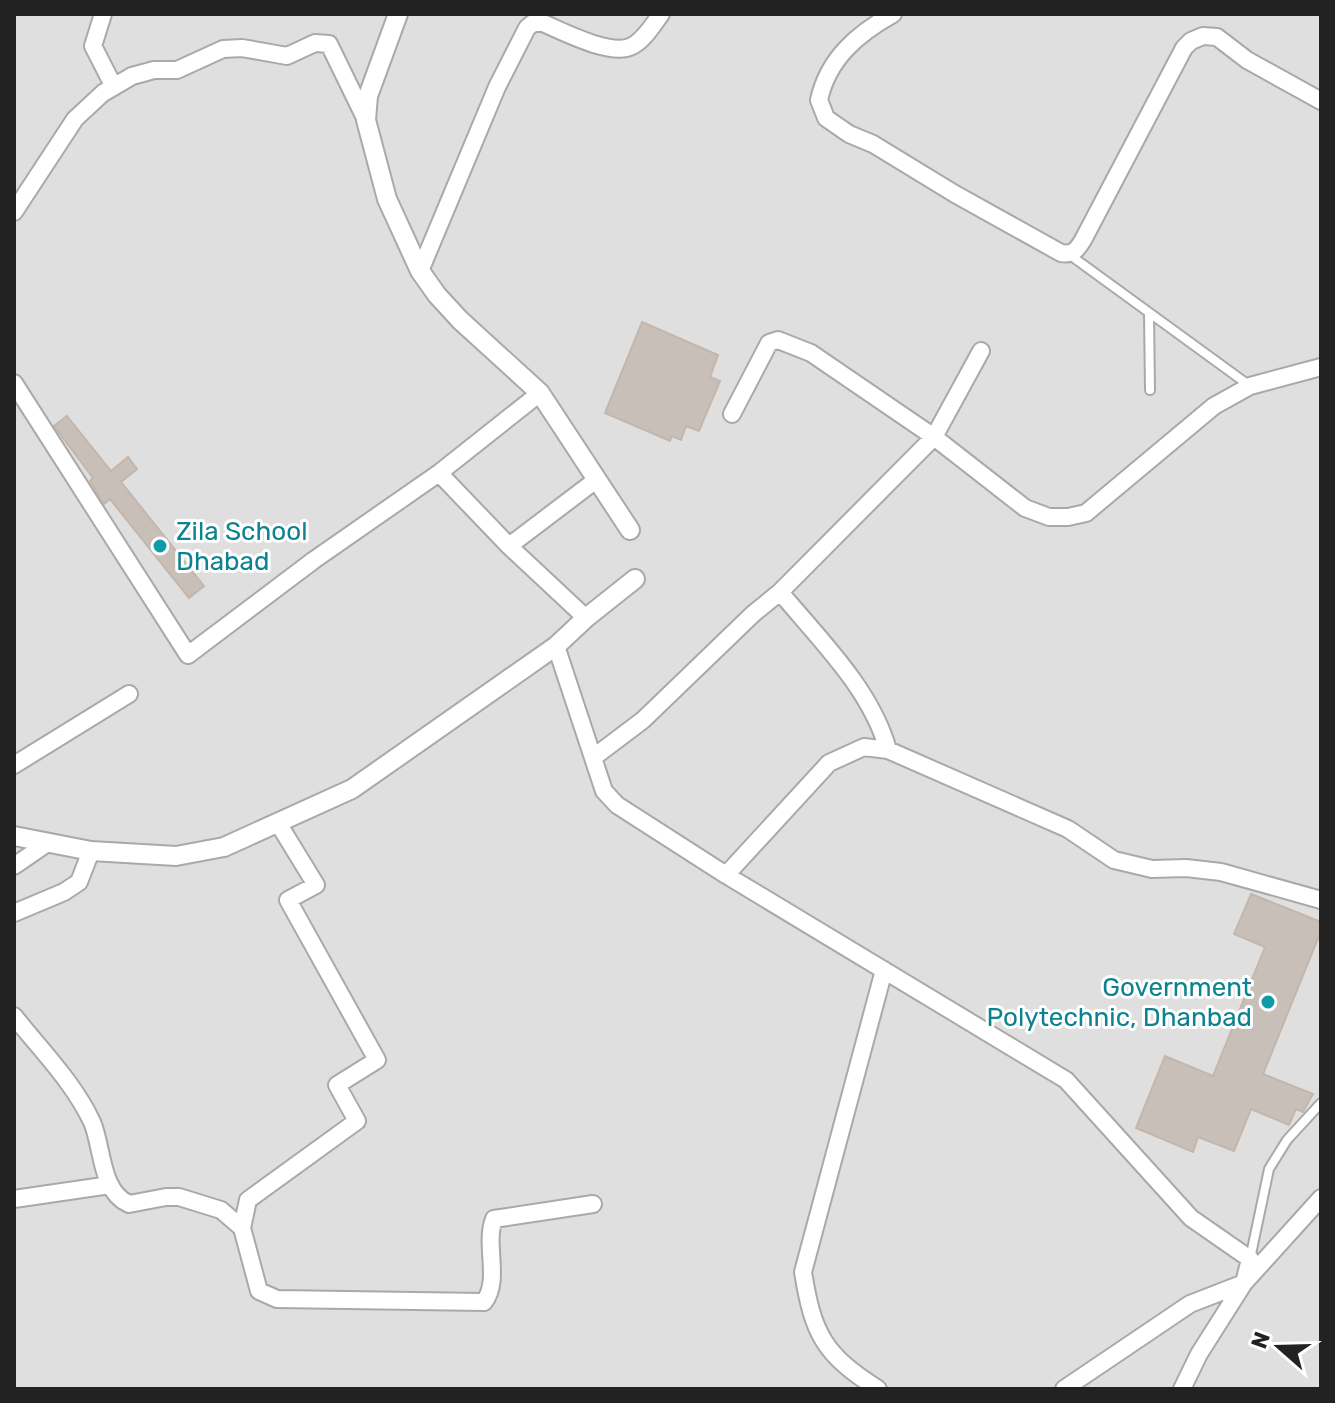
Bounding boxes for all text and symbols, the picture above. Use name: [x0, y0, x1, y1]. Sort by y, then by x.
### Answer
place label: Zila School Dhabad: [176, 516, 307, 577]
marker: Zila School Dhabad: [151, 537, 169, 555]
place label: Government Polytechnic, Dhanbad: [987, 972, 1252, 1033]
marker: Government Polytechnic, Dhanbad: [1259, 993, 1277, 1011]
north arrow: [1239, 1307, 1319, 1387]
text: N: [1245, 1328, 1276, 1352]

